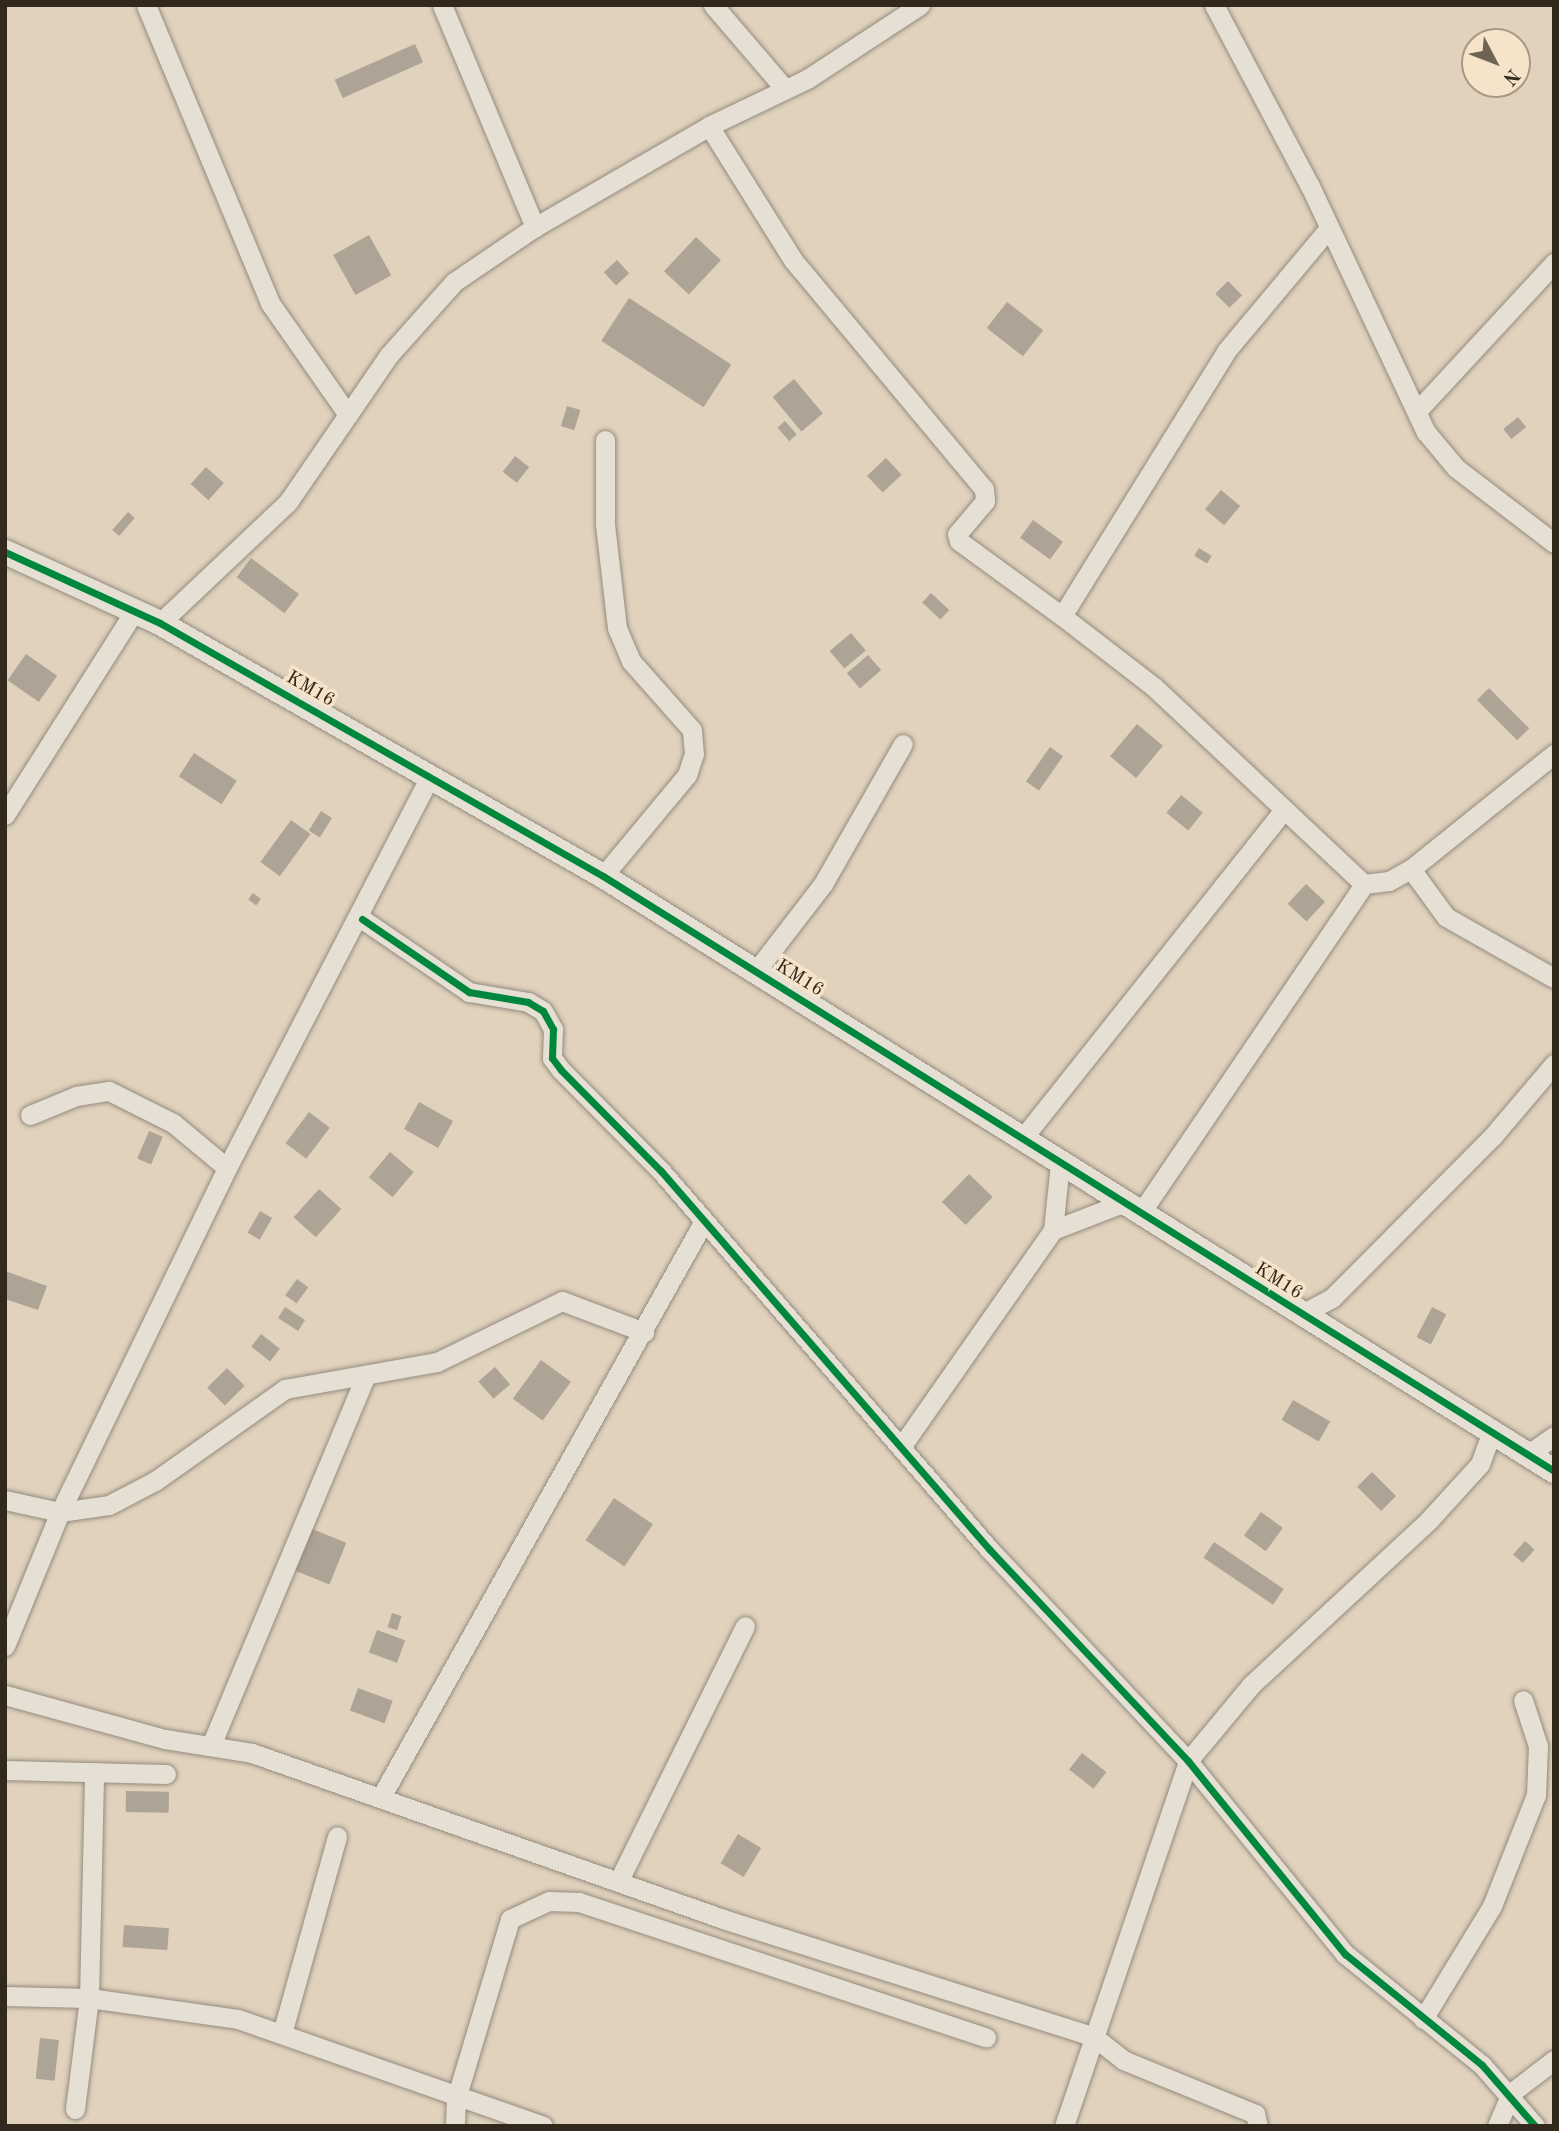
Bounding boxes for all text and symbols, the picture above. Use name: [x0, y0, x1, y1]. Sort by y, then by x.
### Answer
north arrow: [1461, 28, 1531, 98]
text: N: [1499, 64, 1522, 88]
street label: KM16: [282, 667, 338, 713]
street label: KM16: [771, 955, 827, 1003]
street label: KM16: [1250, 1258, 1306, 1306]

